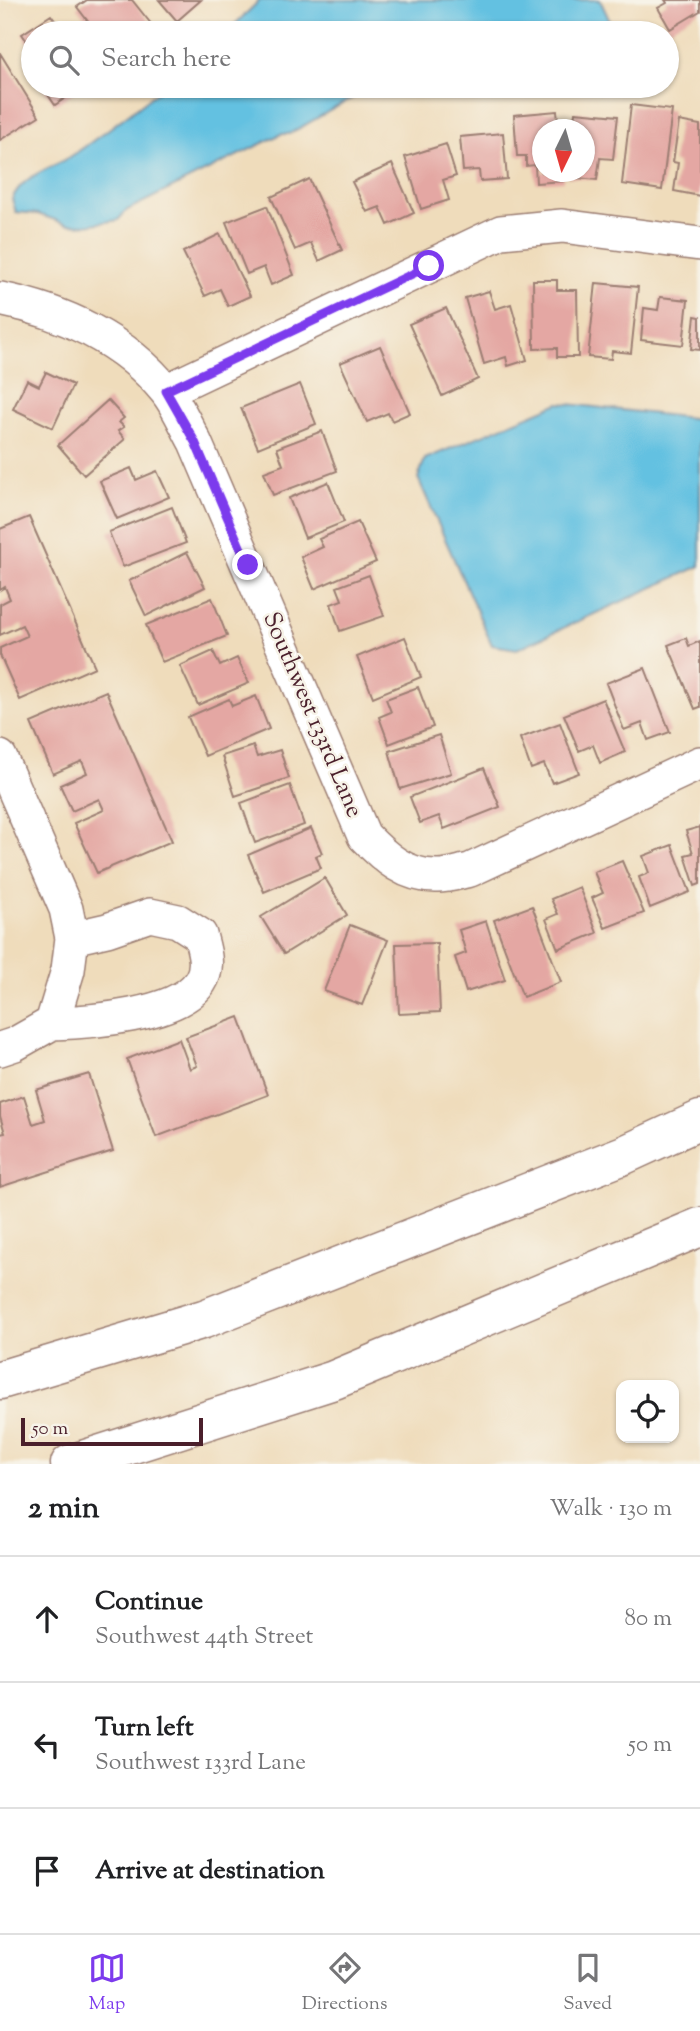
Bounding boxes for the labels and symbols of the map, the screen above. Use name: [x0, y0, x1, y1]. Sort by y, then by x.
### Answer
north arrow: [532, 119, 595, 182]
route start: [413, 250, 444, 281]
route end: [232, 549, 263, 580]
street label: Southwest 133rd Lane: [253, 607, 371, 823]
scale bar: [21, 1415, 203, 1447]

